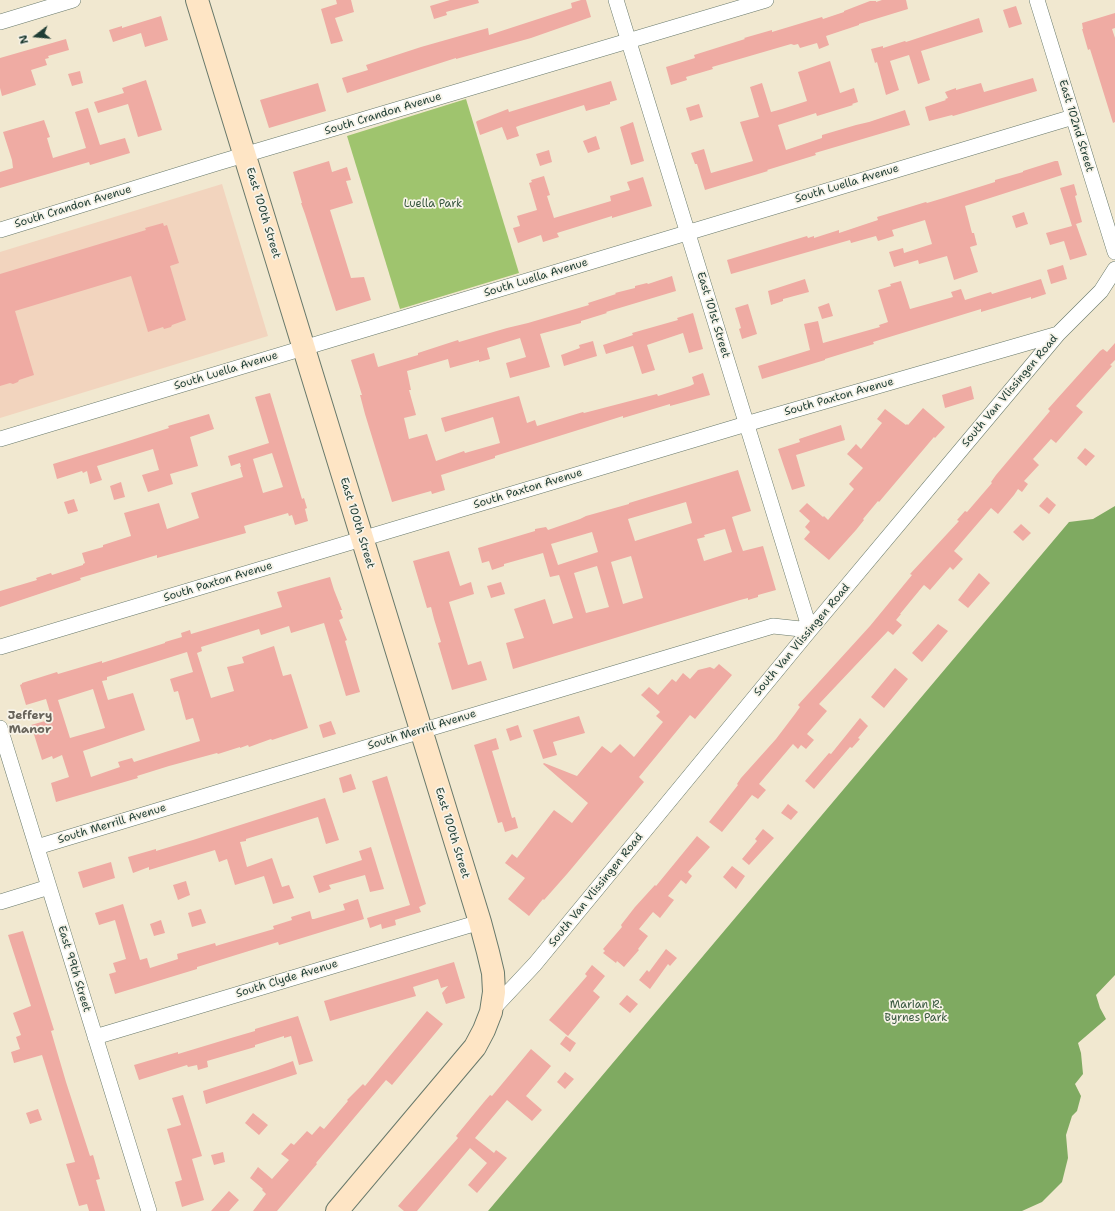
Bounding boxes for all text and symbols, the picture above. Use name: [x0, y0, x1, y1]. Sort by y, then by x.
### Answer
north arrow: [16, 16, 56, 56]
text: N: [16, 33, 32, 46]
street label: East 102nd Street: [1056, 78, 1096, 174]
street label: South Crandon Avenue: [323, 90, 443, 138]
street label: South Luella Avenue: [793, 162, 901, 206]
street label: East 100th Street: [243, 166, 283, 260]
street label: South Crandon Avenue: [13, 183, 133, 231]
park label: Luella Park: [404, 197, 462, 211]
street label: South Luella Avenue: [482, 256, 590, 300]
street label: East 101st Street: [694, 270, 732, 360]
street label: South Van Vlissingen Road: [959, 332, 1061, 450]
street label: South Luella Avenue: [172, 349, 280, 393]
street label: South Paxton Avenue: [783, 375, 895, 419]
street label: South Paxton Avenue: [472, 466, 584, 512]
street label: East 100th Street: [337, 476, 377, 570]
street label: South Paxton Avenue: [162, 559, 274, 605]
street label: South Van Vlissingen Road: [751, 581, 853, 699]
street label: South Merrill Avenue: [366, 707, 478, 753]
district label: Jeffery Manor: [8, 709, 52, 737]
street label: East 100th Street: [432, 786, 472, 880]
street label: South Merrill Avenue: [56, 801, 168, 847]
street label: South Van Vlissingen Road: [546, 831, 646, 949]
street label: East 99th Street: [55, 924, 93, 1014]
street label: South Clyde Avenue: [234, 957, 340, 1001]
park label: Marian R. Byrnes Park: [885, 998, 947, 1024]

